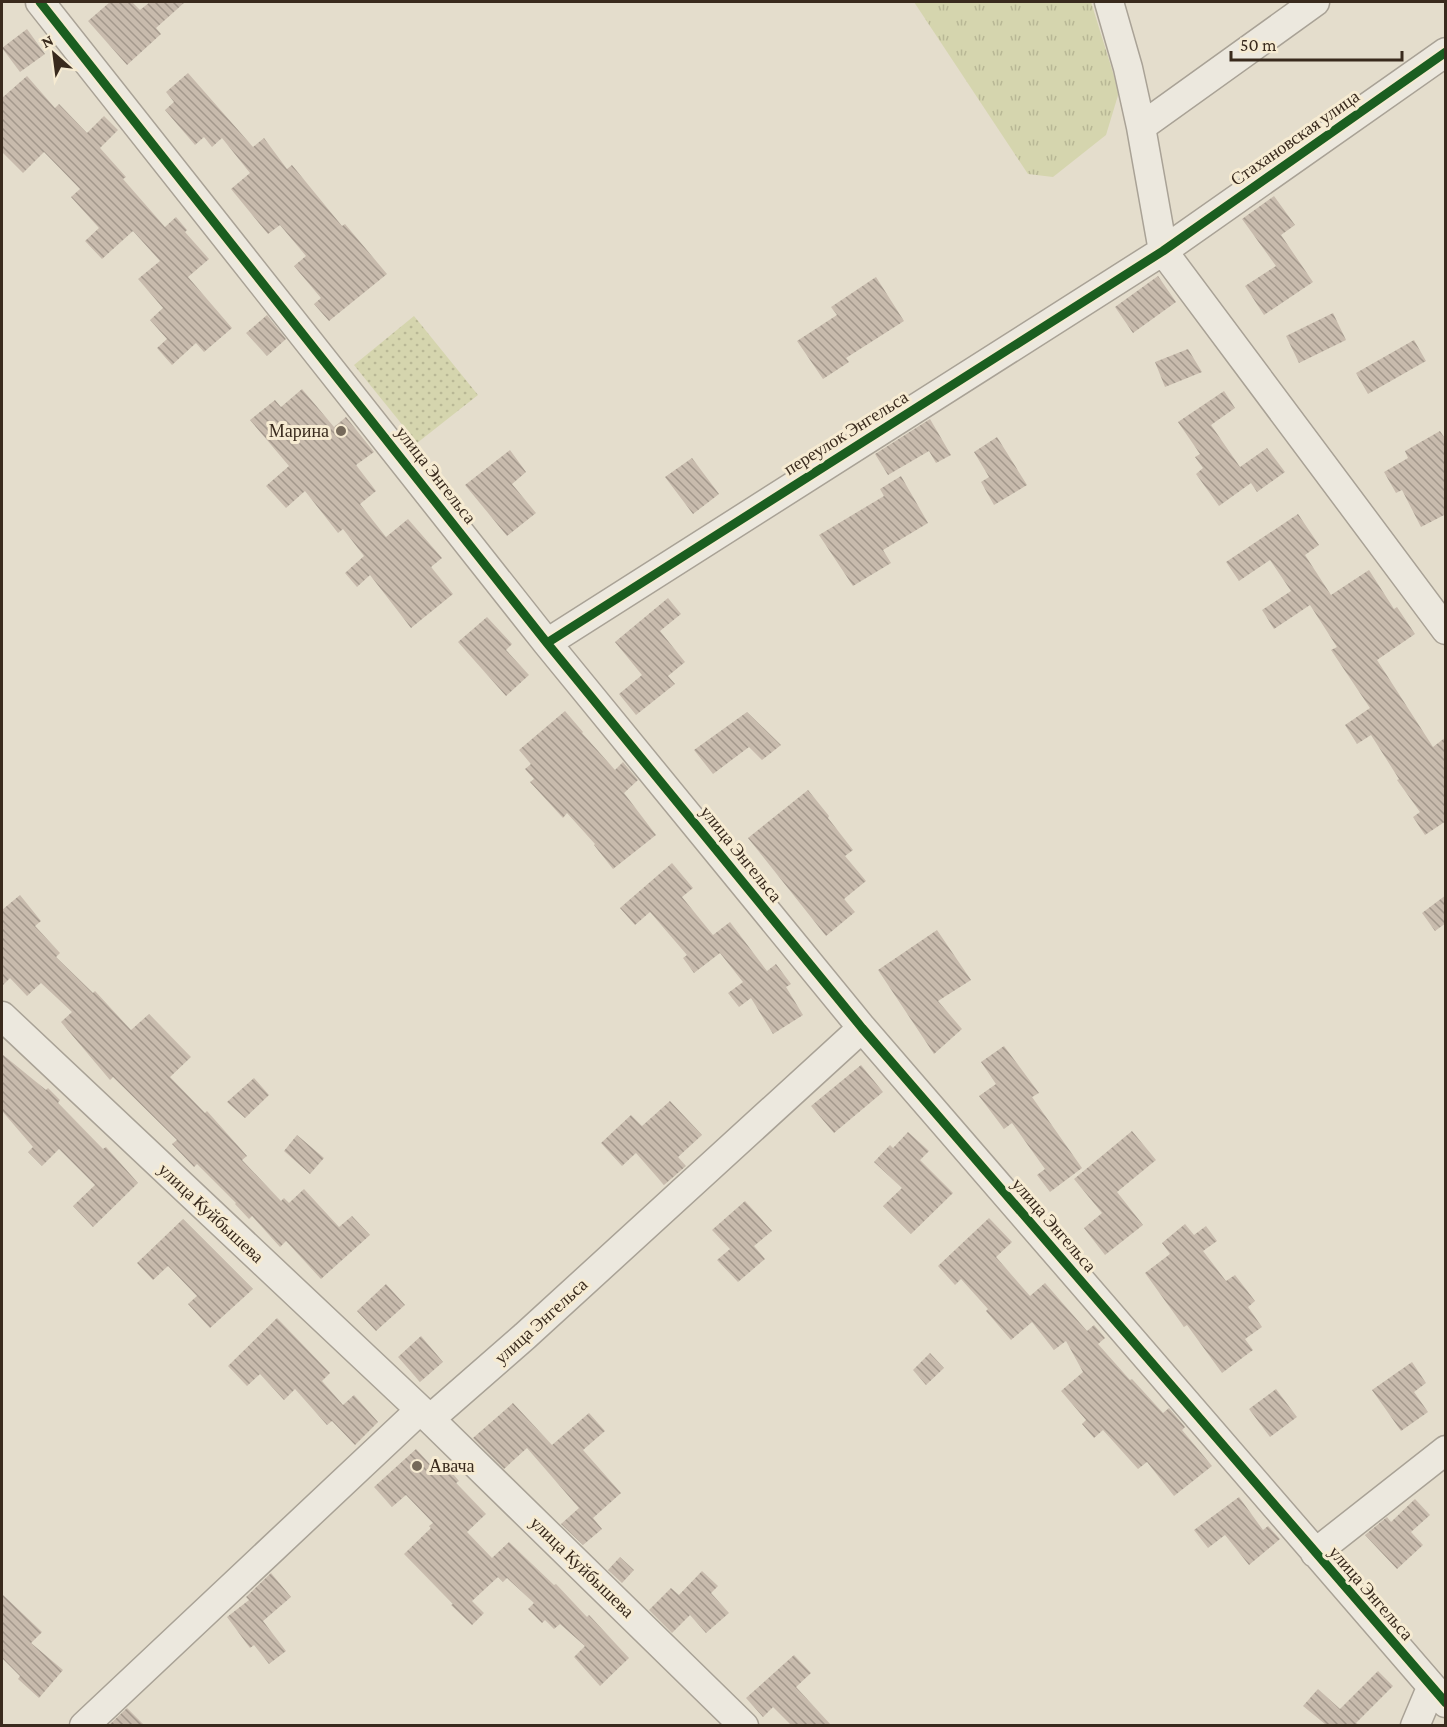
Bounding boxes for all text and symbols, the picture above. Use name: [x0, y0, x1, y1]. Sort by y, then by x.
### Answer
north arrow: [24, 24, 84, 84]
scale bar: [1231, 24, 1402, 62]
text: N: [38, 31, 56, 51]
text: 50 m: [1240, 35, 1277, 55]
street label: Стахановская улица: [1227, 86, 1363, 190]
street label: переулок Энгельса: [780, 387, 912, 479]
place label: Марина: [269, 421, 329, 441]
street label: улица Энгельса: [392, 422, 480, 528]
marker: Марина: [334, 424, 348, 438]
street label: улица Энгельса: [696, 802, 786, 906]
street label: улица Куйбышева: [154, 1159, 268, 1267]
street label: улица Энгельса: [1008, 1174, 1100, 1276]
street label: улица Энгельса: [491, 1274, 591, 1368]
place label: Авача: [429, 1456, 475, 1476]
marker: Авача: [410, 1459, 424, 1473]
street label: улица Куйбышева: [526, 1512, 638, 1622]
street label: улица Энгельса: [1325, 1542, 1417, 1644]

